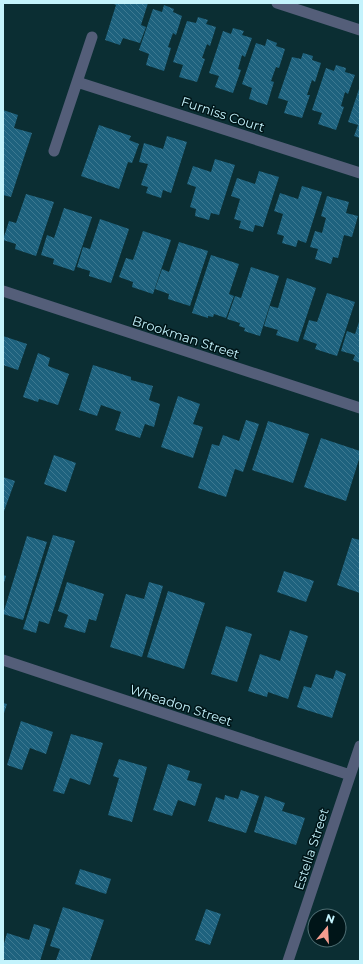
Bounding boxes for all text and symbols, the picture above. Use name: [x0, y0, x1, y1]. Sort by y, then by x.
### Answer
street label: Furniss Court: [179, 93, 267, 135]
street label: Brookman Street: [130, 312, 242, 362]
street label: Wheadon Street: [128, 681, 234, 729]
street label: Estella Street: [290, 806, 332, 892]
north arrow: [307, 908, 347, 948]
text: N: [324, 910, 336, 927]

